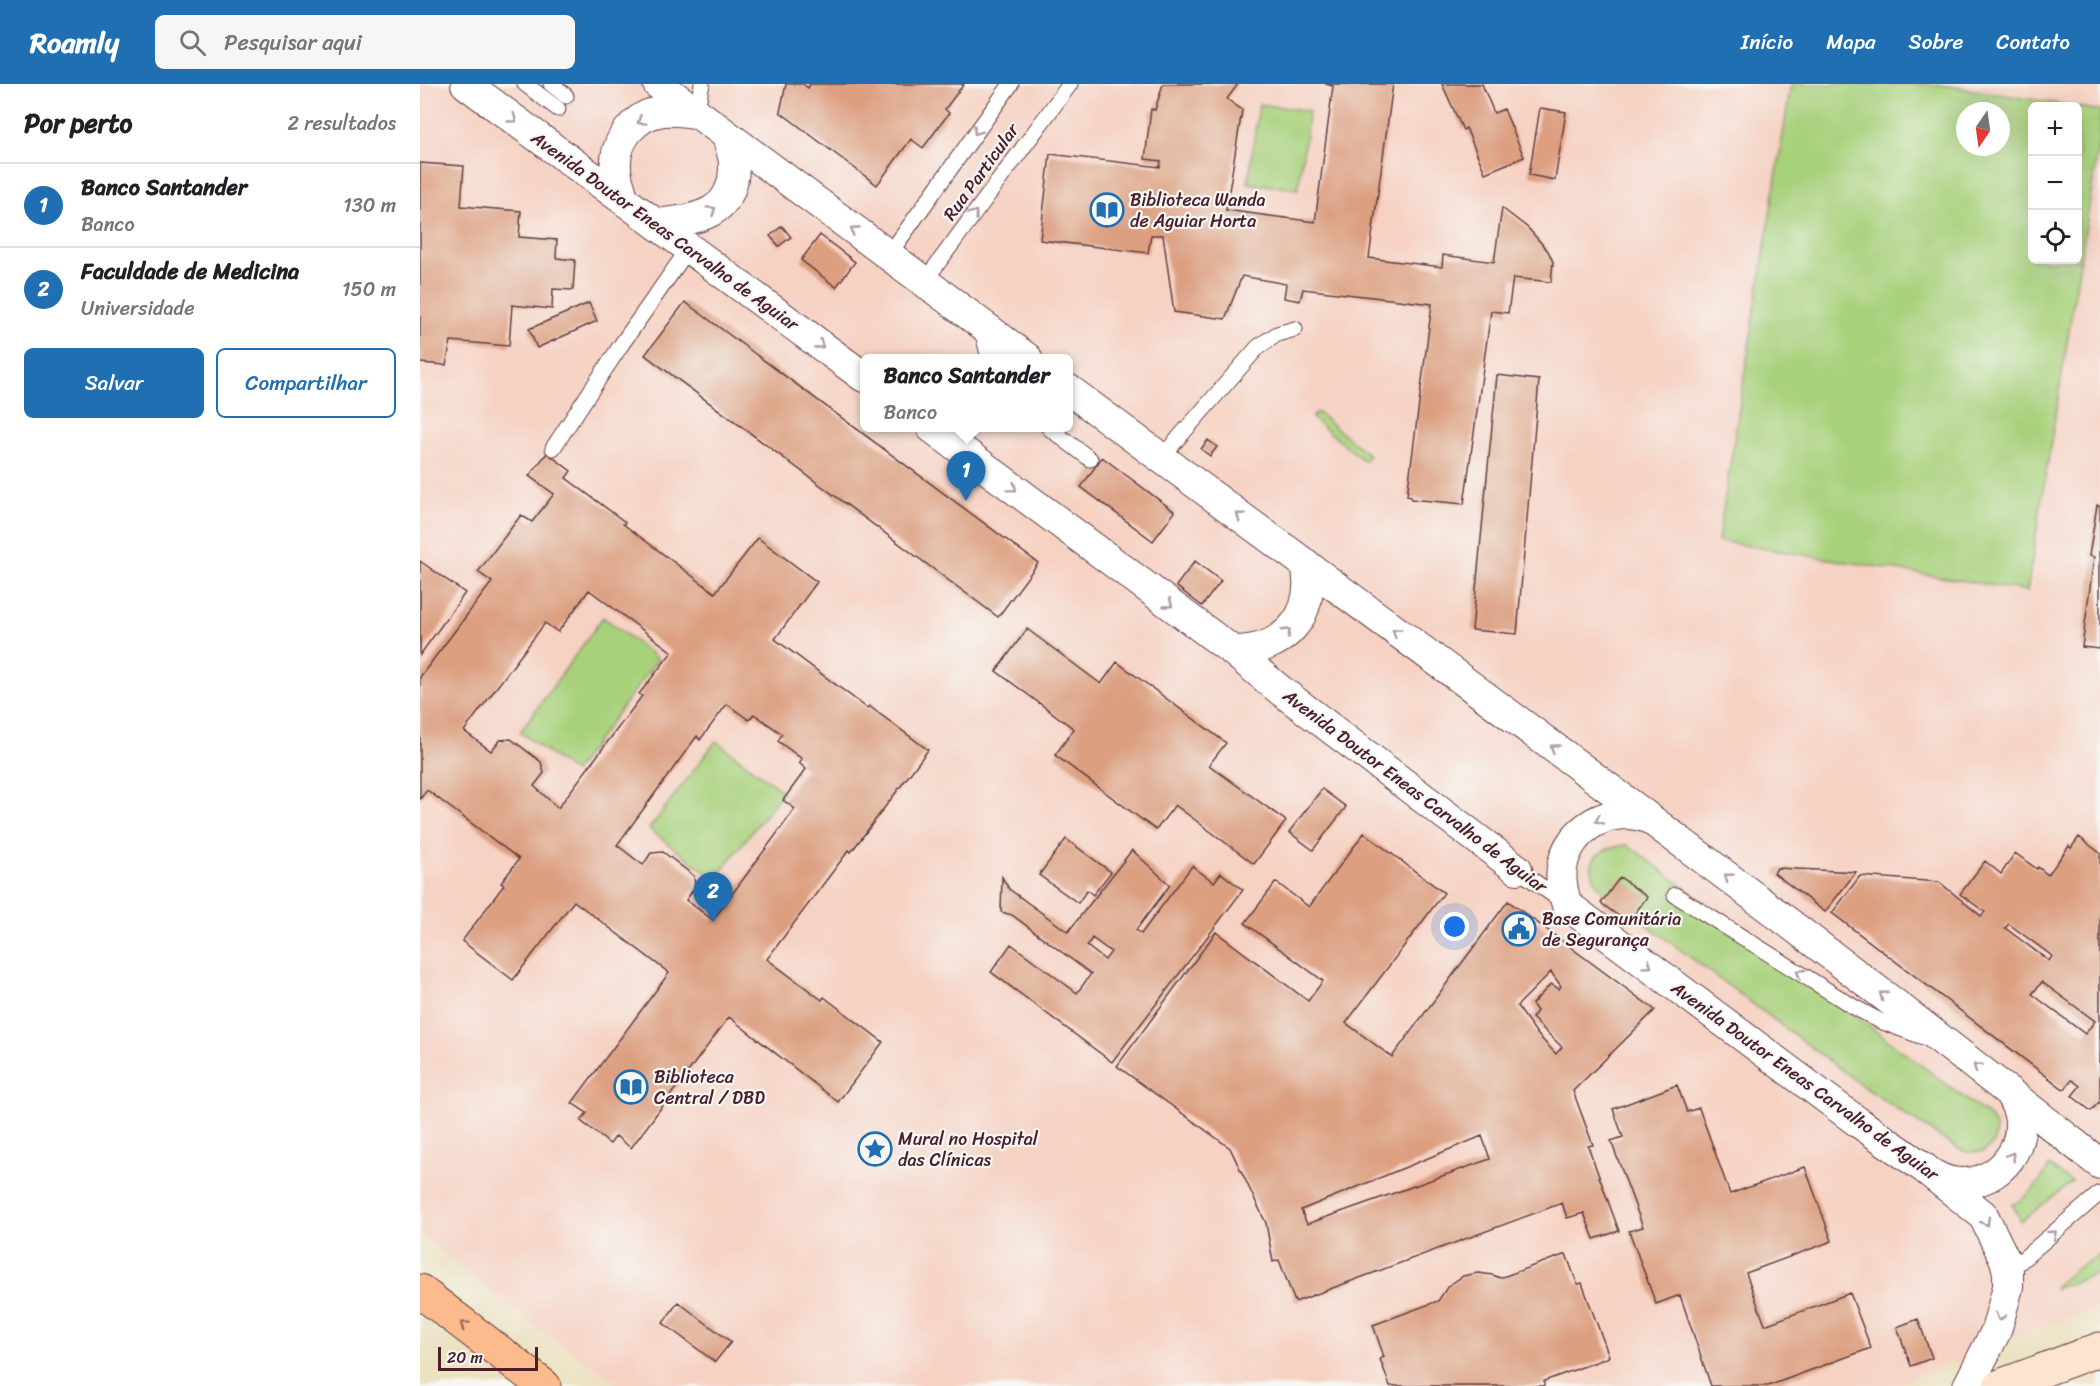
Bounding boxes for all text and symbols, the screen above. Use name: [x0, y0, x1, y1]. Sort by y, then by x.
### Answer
search box: [155, 15, 575, 69]
text: Roamly: [30, 18, 119, 67]
text: Pesquisar aqui: [224, 23, 362, 62]
text: Início: [1741, 23, 1793, 61]
text: Mapa: [1826, 23, 1876, 61]
text: Sobre: [1909, 23, 1963, 61]
text: Contato: [1996, 23, 2070, 61]
icon: search: [176, 26, 209, 59]
text: Por perto: [24, 100, 132, 146]
north arrow: [1956, 102, 2010, 156]
map controls: [2028, 102, 2082, 264]
button: +: [2028, 102, 2082, 156]
text: 2 resultados: [287, 106, 396, 141]
one-way arrow: [506, 111, 517, 122]
one-way arrow: [636, 114, 647, 125]
street label: Rua Particular: [934, 115, 1028, 228]
street label: Avenida Doutor Eneas Carvalho de Aguiar: [523, 122, 807, 340]
one-way arrow: [973, 125, 984, 136]
button: −: [2028, 156, 2082, 210]
text: Banco Santander: [81, 168, 247, 207]
place label: Biblioteca Wanda de Aguiar Horta: [1130, 184, 1266, 237]
text: 1: [39, 188, 48, 223]
text: 130 m: [343, 188, 396, 223]
library icon: Biblioteca Wanda de Aguiar Horta: [1089, 192, 1125, 228]
one-way arrow: [706, 206, 717, 217]
text: Banco: [81, 207, 135, 242]
one-way arrow: [967, 210, 978, 221]
button: locate: [2028, 210, 2082, 264]
one-way arrow: [849, 226, 860, 237]
text: Faculdade de Medicina: [81, 252, 299, 291]
text: 2: [38, 272, 49, 307]
text: 150 m: [342, 272, 396, 307]
text: Universidade: [81, 291, 194, 326]
one-way arrow: [814, 338, 825, 349]
button: Salvar: [24, 348, 204, 418]
button: Compartilhar: [216, 348, 396, 418]
popup: [860, 354, 1073, 432]
text: Banco Santander: [884, 356, 1049, 395]
text: Banco: [884, 395, 937, 430]
pin: 1: [946, 452, 986, 501]
one-way arrow: [1006, 480, 1017, 491]
one-way arrow: [1235, 512, 1246, 523]
one-way arrow: [1163, 597, 1174, 608]
one-way arrow: [1392, 628, 1403, 639]
one-way arrow: [1279, 629, 1290, 640]
street label: Avenida Doutor Eneas Carvalho de Aguiar: [1275, 680, 1556, 903]
one-way arrow: [1549, 744, 1560, 755]
one-way arrow: [1595, 813, 1606, 825]
pin: 2: [694, 872, 732, 922]
one-way arrow: [1724, 873, 1735, 884]
place label: Base Comunitária de Segurança: [1542, 903, 1681, 956]
public building icon: Base Comunitária de Segurança: [1501, 911, 1537, 947]
your location: [1440, 912, 1469, 941]
one-way arrow: [1641, 957, 1652, 968]
one-way arrow: [1796, 968, 1806, 980]
street label: Avenida Doutor Eneas Carvalho de Aguiar: [1663, 972, 1947, 1190]
one-way arrow: [1879, 991, 1890, 1002]
place label: Biblioteca Central / DBD: [654, 1061, 765, 1114]
one-way arrow: [1973, 1063, 1984, 1074]
library icon: Biblioteca Central / DBD: [613, 1069, 649, 1105]
place label: Mural no Hospital das Clínicas: [898, 1123, 1039, 1176]
place icon: Mural no Hospital das Clínicas: [857, 1131, 893, 1167]
one-way arrow: [2004, 1151, 2015, 1162]
one-way arrow: [1979, 1216, 1990, 1226]
one-way arrow: [2046, 1230, 2056, 1241]
one-way arrow: [1995, 1311, 2007, 1322]
one-way arrow: [460, 1321, 471, 1332]
text: 20 m: [447, 1343, 483, 1372]
scale bar: [438, 1344, 538, 1372]

